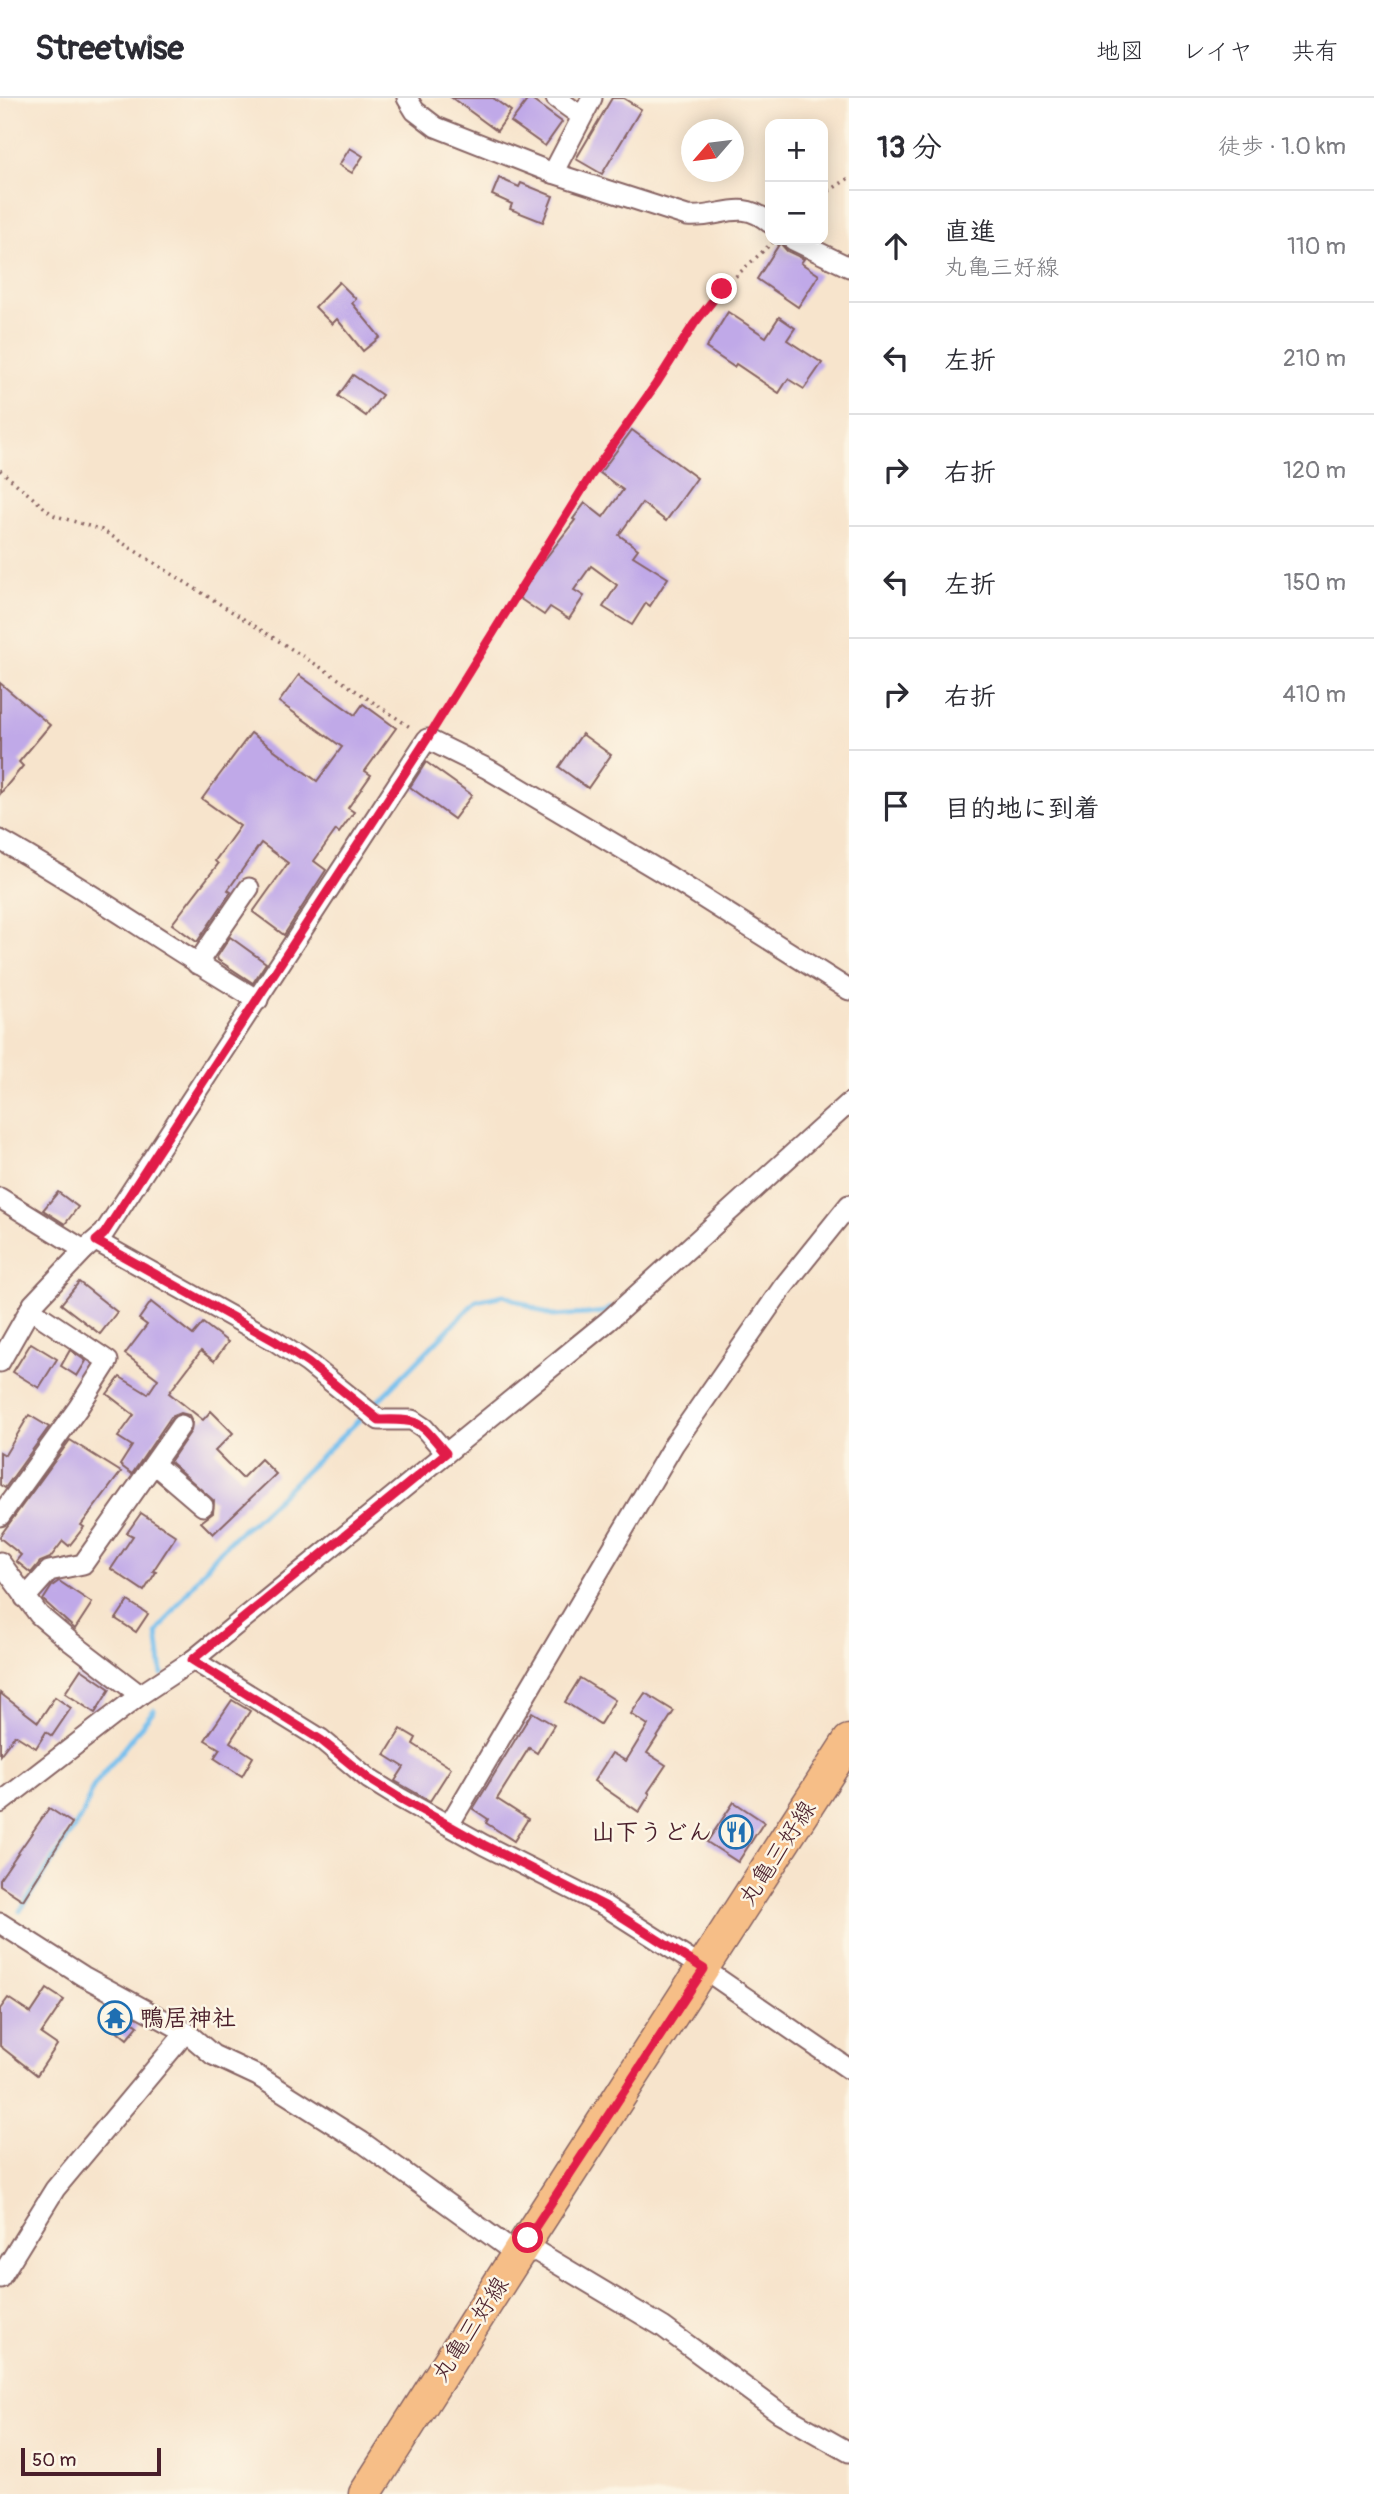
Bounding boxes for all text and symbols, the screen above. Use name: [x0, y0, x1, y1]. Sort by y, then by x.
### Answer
text: Streetwise: [35, 28, 184, 69]
text: 地図: [1096, 37, 1144, 66]
text: レイヤ: [1182, 37, 1253, 66]
text: 共有: [1291, 37, 1339, 66]
north arrow: [681, 119, 744, 182]
map controls: [765, 119, 828, 245]
button: +: [765, 119, 828, 182]
text: 13 分: [877, 129, 942, 166]
text: 徒歩 · 1.0 km: [1218, 132, 1346, 161]
button: −: [765, 182, 828, 245]
text: 直進: [944, 216, 996, 248]
icon: ahead: [877, 227, 915, 265]
text: 110 m: [1287, 232, 1346, 261]
text: 丸亀三好線: [944, 253, 1059, 282]
route end: [706, 273, 737, 304]
icon: left: [877, 339, 915, 377]
text: 210 m: [1283, 344, 1346, 373]
text: 左折: [944, 345, 996, 377]
icon: right: [877, 451, 915, 489]
text: 120 m: [1283, 456, 1346, 485]
text: 右折: [944, 457, 996, 489]
icon: left: [877, 563, 915, 601]
text: 150 m: [1283, 568, 1346, 597]
text: 左折: [944, 569, 996, 601]
icon: right: [877, 675, 915, 713]
text: 410 m: [1283, 680, 1346, 709]
text: 右折: [944, 681, 996, 713]
icon: arrive: [877, 787, 915, 825]
text: 目的地に到着: [944, 793, 1100, 825]
street label: 丸亀三好線: [733, 1795, 822, 1911]
restaurant icon: 山下うどん: [717, 1813, 755, 1851]
place label: 山下うどん: [591, 1818, 712, 1847]
temple icon: 鴨居神社: [96, 1999, 134, 2037]
place label: 鴨居神社: [140, 2004, 236, 2033]
route start: [512, 2222, 543, 2253]
street label: 丸亀三好線: [426, 2271, 515, 2387]
scale bar: [21, 2445, 161, 2477]
text: 50 m: [32, 2448, 76, 2472]

